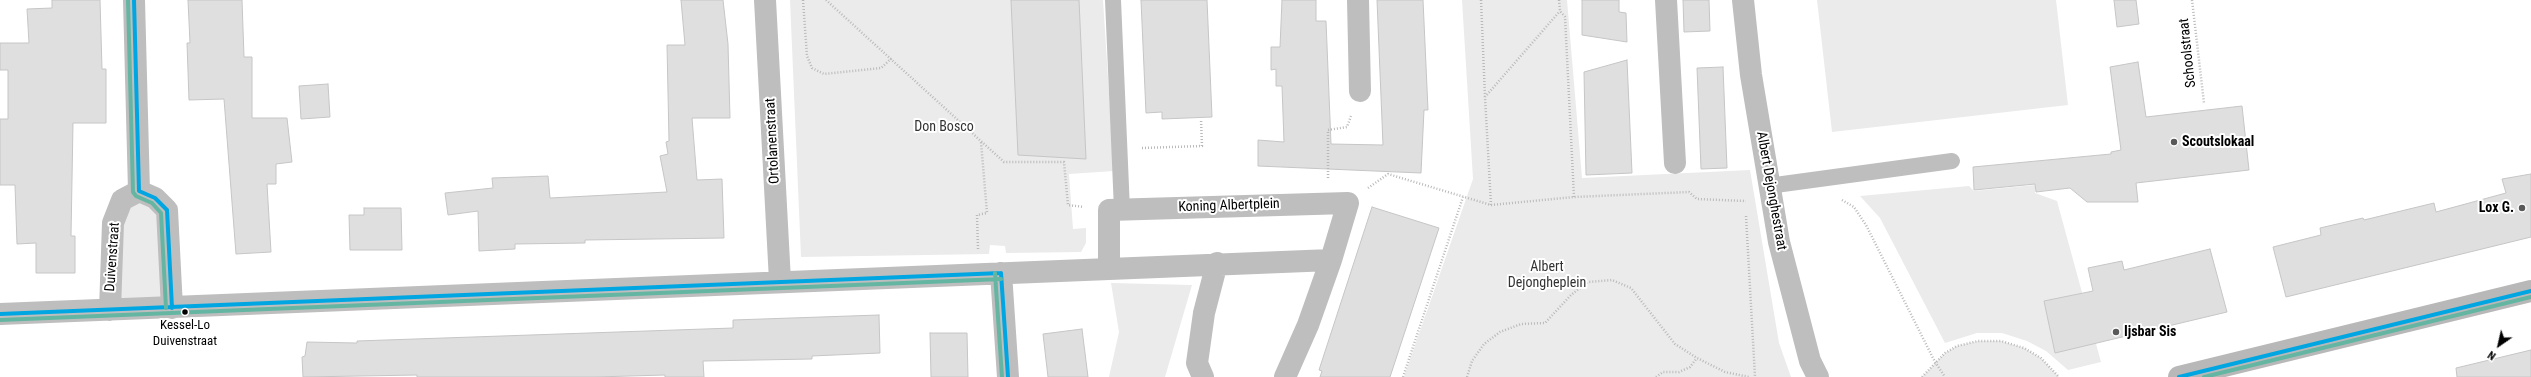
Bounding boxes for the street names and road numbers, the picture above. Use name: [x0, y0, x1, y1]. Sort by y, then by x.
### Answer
street label: Schoolstraat: [2176, 17, 2200, 89]
street label: Ortolanenstraat: [762, 98, 784, 184]
street label: Albert Dejonghestraat: [1752, 130, 1790, 252]
street label: Koning Albertplein: [1178, 196, 1280, 216]
street label: Duivenstraat: [102, 222, 124, 292]

